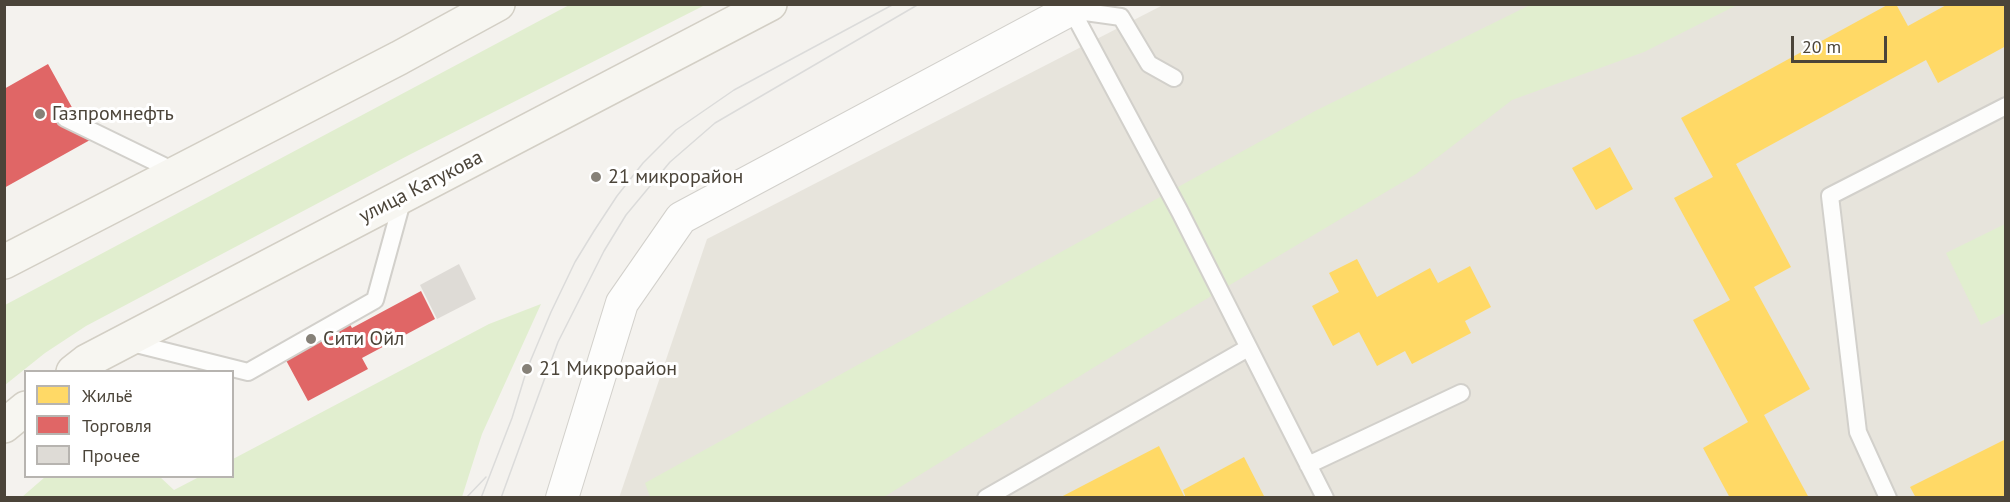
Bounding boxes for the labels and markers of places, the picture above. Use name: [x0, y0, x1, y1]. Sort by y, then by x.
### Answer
place label: Газпромнефть: [52, 102, 174, 126]
marker: Газпромнефть: [33, 107, 47, 121]
place label: 21 микрорайон: [608, 165, 743, 189]
marker: 21 микрорайон: [589, 170, 603, 184]
place label: Сити Ойл: [323, 327, 404, 351]
marker: Сити Ойл: [304, 332, 318, 346]
place label: 21 Микрорайон: [539, 357, 677, 381]
marker: 21 Микрорайон: [520, 362, 534, 376]

